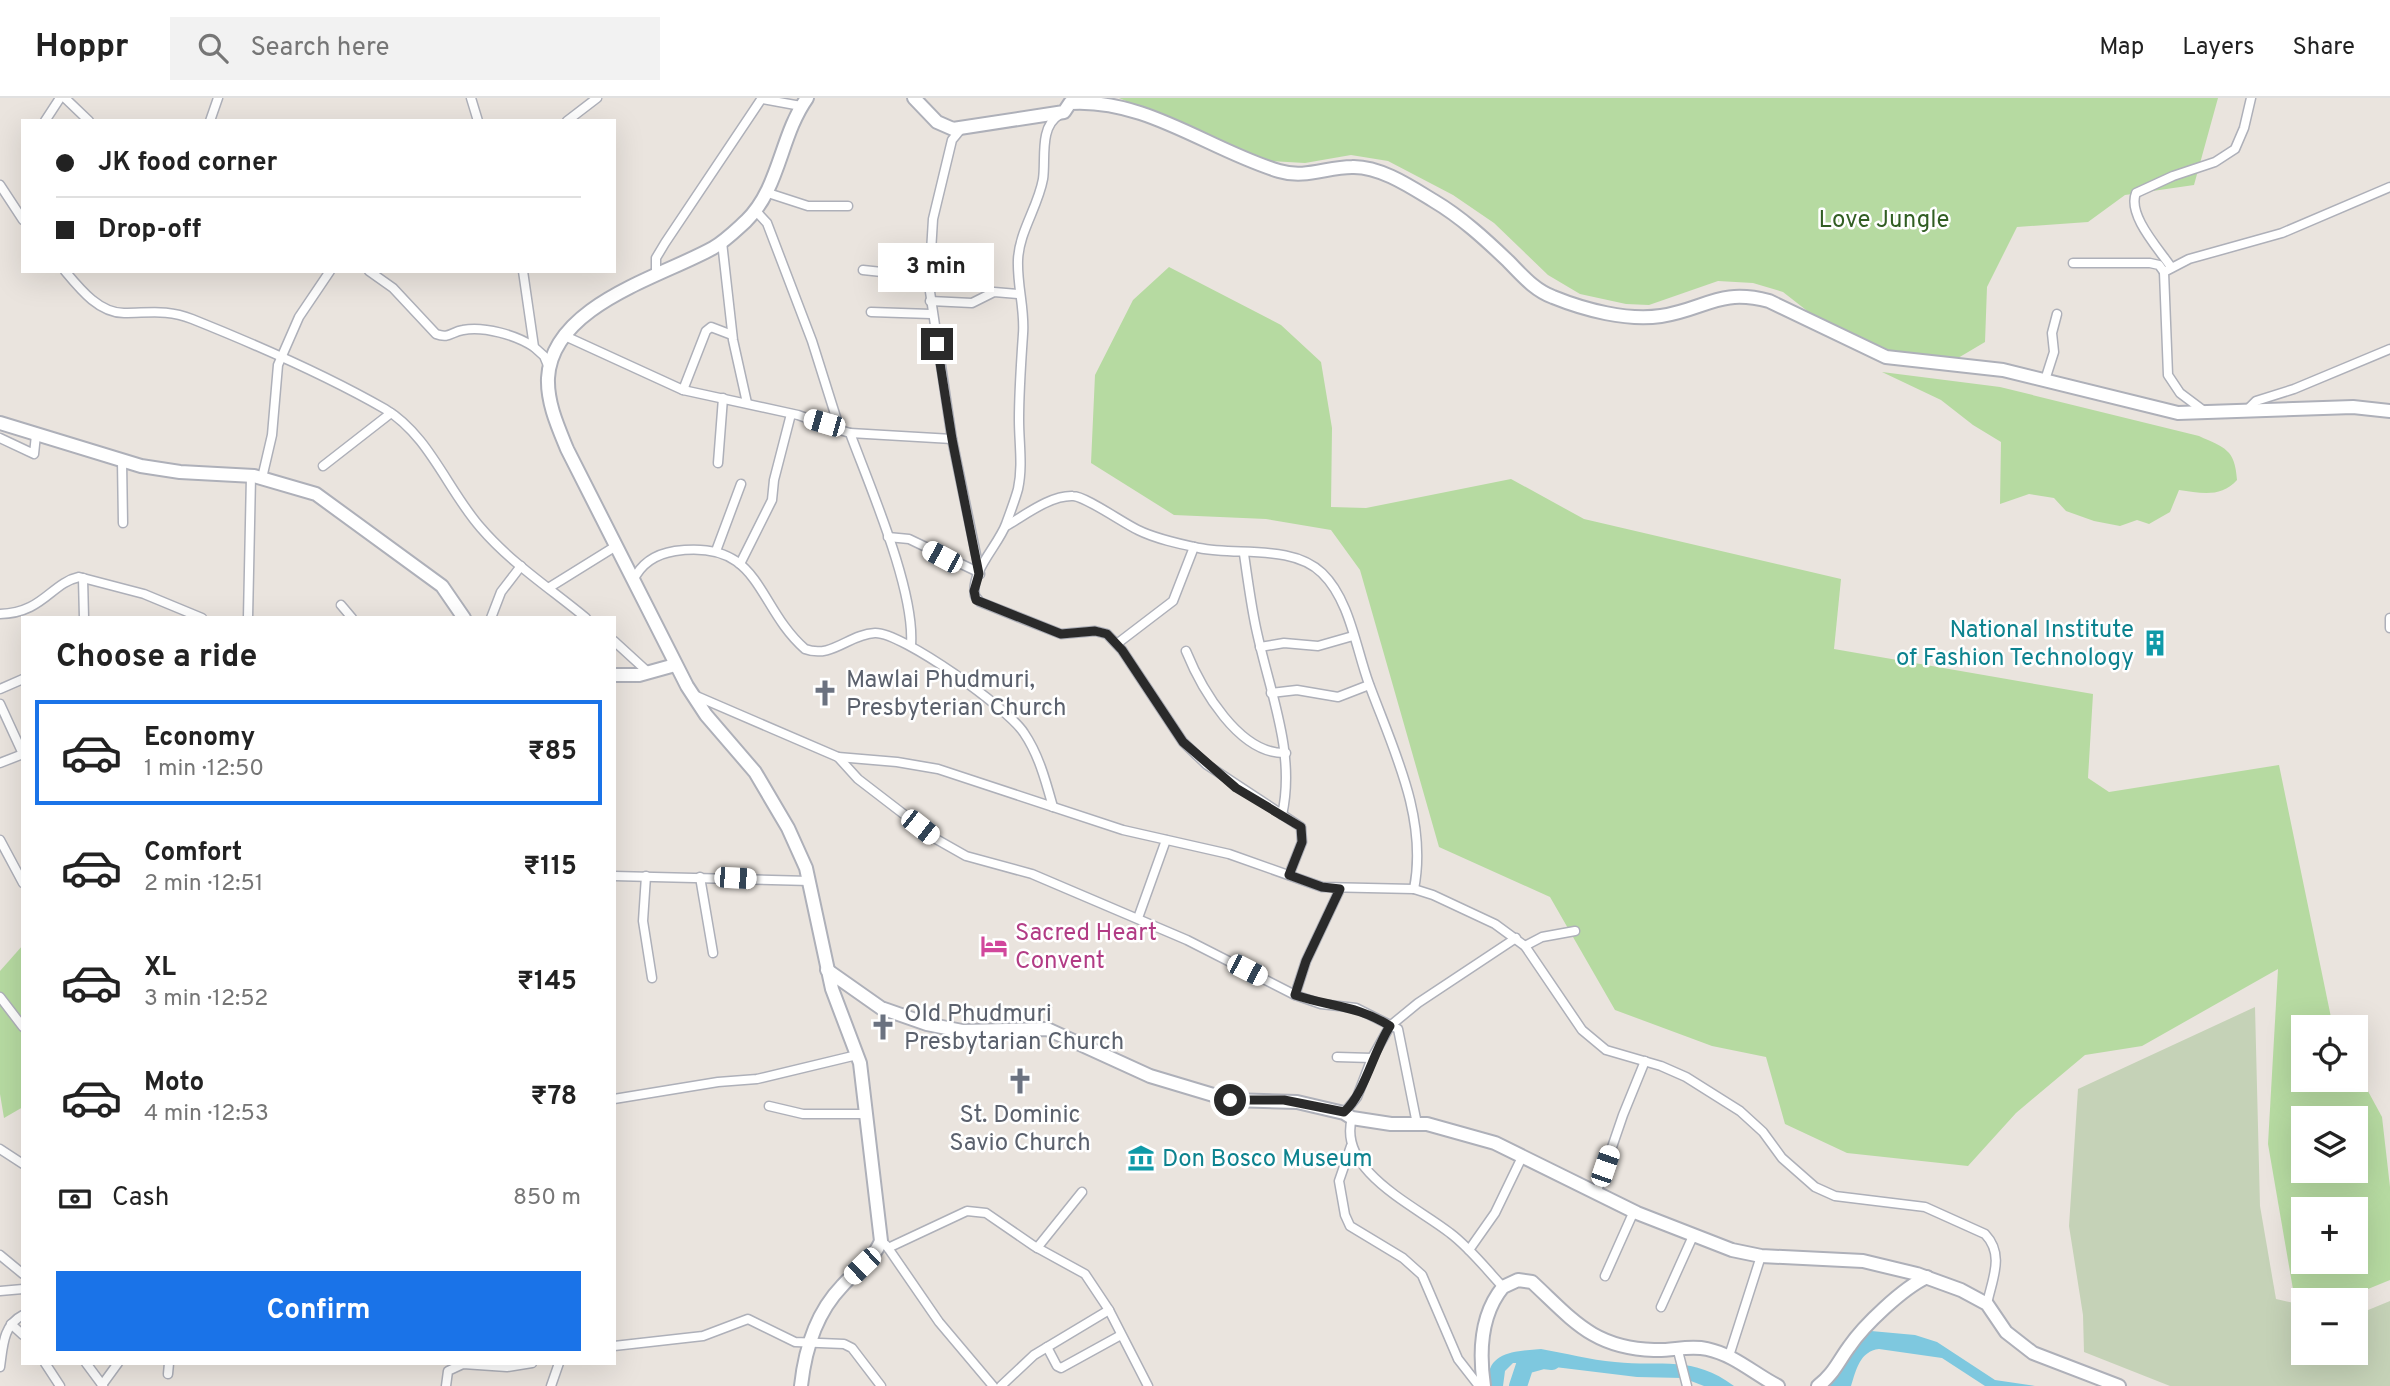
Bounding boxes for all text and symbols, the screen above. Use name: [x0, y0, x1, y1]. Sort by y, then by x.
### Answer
search box: [170, 17, 660, 80]
text: Hoppr: [35, 27, 128, 69]
icon: search: [194, 29, 232, 67]
text: Search here: [250, 32, 389, 65]
text: Map: [2099, 33, 2144, 63]
text: Layers: [2182, 33, 2254, 63]
text: Share: [2292, 33, 2355, 63]
text: JK food corner: [98, 147, 277, 180]
park label: Love Jungle: [1819, 206, 1949, 236]
text: Drop-off: [98, 214, 201, 247]
callout: 3 min: [879, 243, 995, 292]
text: 3 min: [906, 253, 966, 282]
route end: [921, 328, 953, 360]
car: [801, 407, 848, 439]
car: [919, 538, 966, 576]
place label: National Institute of Fashion Technology: [1896, 616, 2134, 674]
building icon: National Institute of Fashion Technology: [2140, 628, 2170, 658]
text: Choose a ride: [56, 638, 257, 678]
place label: Mawlai Phudmuri, Presbyterian Church: [846, 666, 1066, 724]
church icon: Mawlai Phudmuri, Presbyterian Church: [810, 678, 840, 708]
icon: car: [60, 721, 123, 784]
text: Economy: [144, 722, 255, 755]
text: ₹85: [528, 736, 577, 769]
text: 1 min · 12:50: [144, 755, 264, 784]
car: [897, 806, 944, 848]
icon: car: [60, 836, 123, 899]
text: Comfort: [144, 837, 242, 870]
text: ₹115: [523, 851, 577, 884]
car: [714, 866, 757, 890]
text: 2 min · 12:51: [144, 870, 263, 899]
place label: Sacred Heart Convent: [1015, 919, 1157, 977]
hotel icon: Sacred Heart Convent: [979, 931, 1009, 961]
icon: car: [60, 951, 123, 1014]
car: [1224, 951, 1271, 989]
text: XL: [144, 952, 176, 985]
text: ₹145: [517, 966, 577, 999]
text: 3 min · 12:52: [144, 985, 268, 1014]
place label: Old Phudmuri Presbytarian Church: [904, 1000, 1124, 1058]
church icon: Old Phudmuri Presbytarian Church: [868, 1012, 898, 1042]
map controls: [2291, 1015, 2368, 1365]
button: locate: [2291, 1015, 2368, 1092]
icon: car: [60, 1066, 123, 1129]
church icon: St. Dominic Savio Church: [1005, 1066, 1035, 1096]
text: Moto: [144, 1067, 204, 1100]
text: ₹78: [530, 1081, 577, 1114]
route start: [1214, 1084, 1246, 1116]
text: 4 min · 12:53: [144, 1100, 269, 1129]
place label: St. Dominic Savio Church: [949, 1101, 1091, 1159]
button: layers: [2291, 1106, 2368, 1183]
museum icon: Don Bosco Museum: [1126, 1143, 1156, 1173]
car: [1589, 1143, 1622, 1189]
place label: Don Bosco Museum: [1162, 1145, 1373, 1175]
icon: cash: [56, 1180, 94, 1218]
text: Cash: [112, 1182, 169, 1215]
text: 850 m: [513, 1184, 581, 1213]
button: +: [2291, 1197, 2368, 1274]
car: [840, 1244, 885, 1288]
button: Confirm: [56, 1271, 581, 1351]
button: −: [2291, 1288, 2368, 1365]

